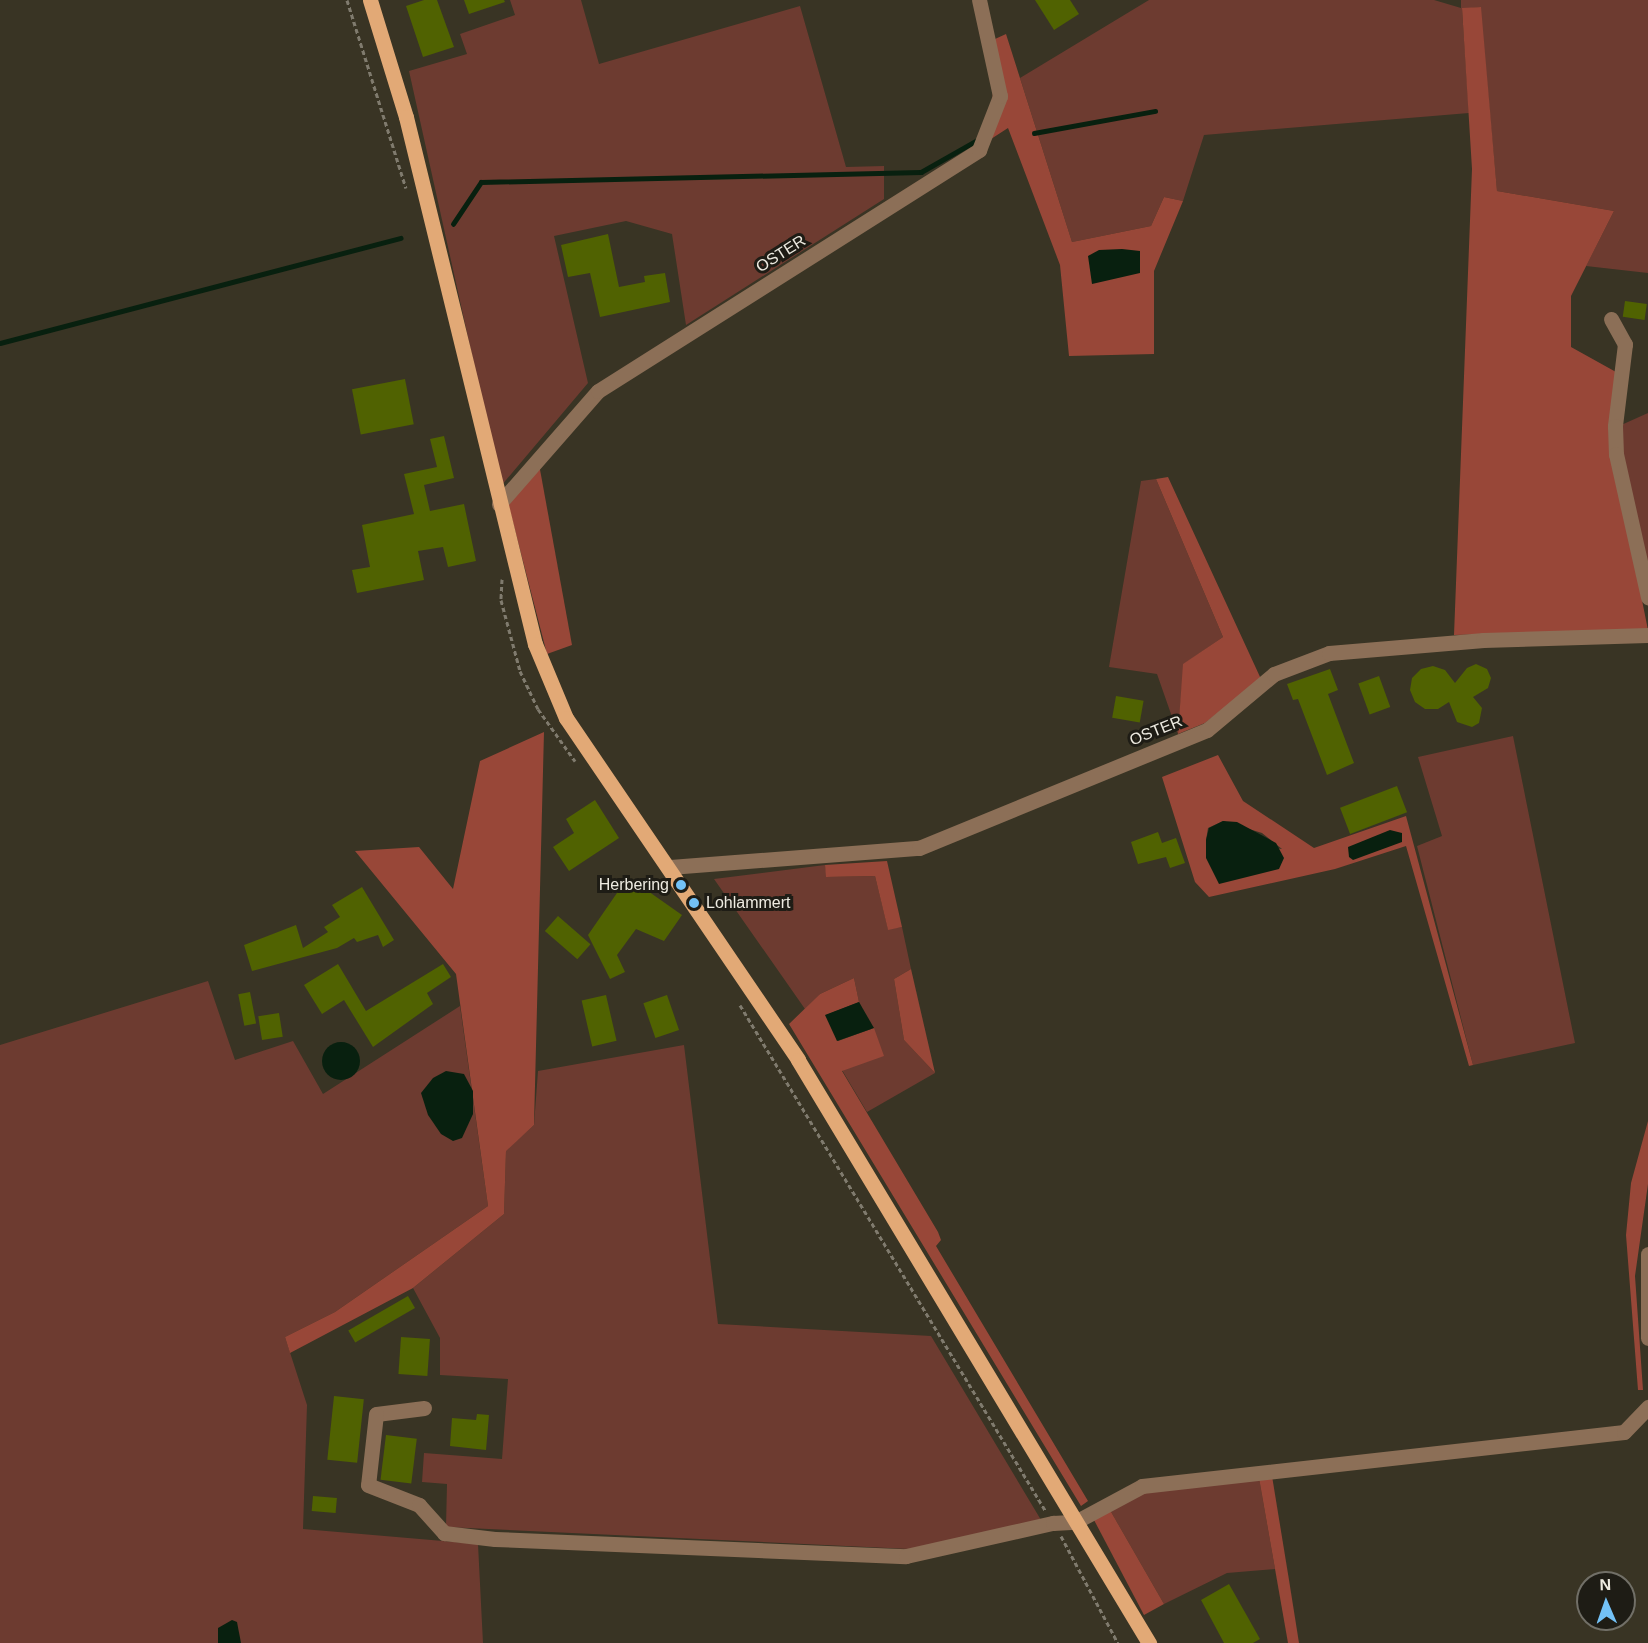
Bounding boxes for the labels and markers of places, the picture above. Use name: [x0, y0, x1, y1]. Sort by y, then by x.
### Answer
place label: Herbering: [599, 875, 669, 895]
marker: Herbering: [674, 878, 688, 892]
place label: Lohlammert: [706, 893, 790, 913]
marker: Lohlammert: [687, 896, 701, 910]

